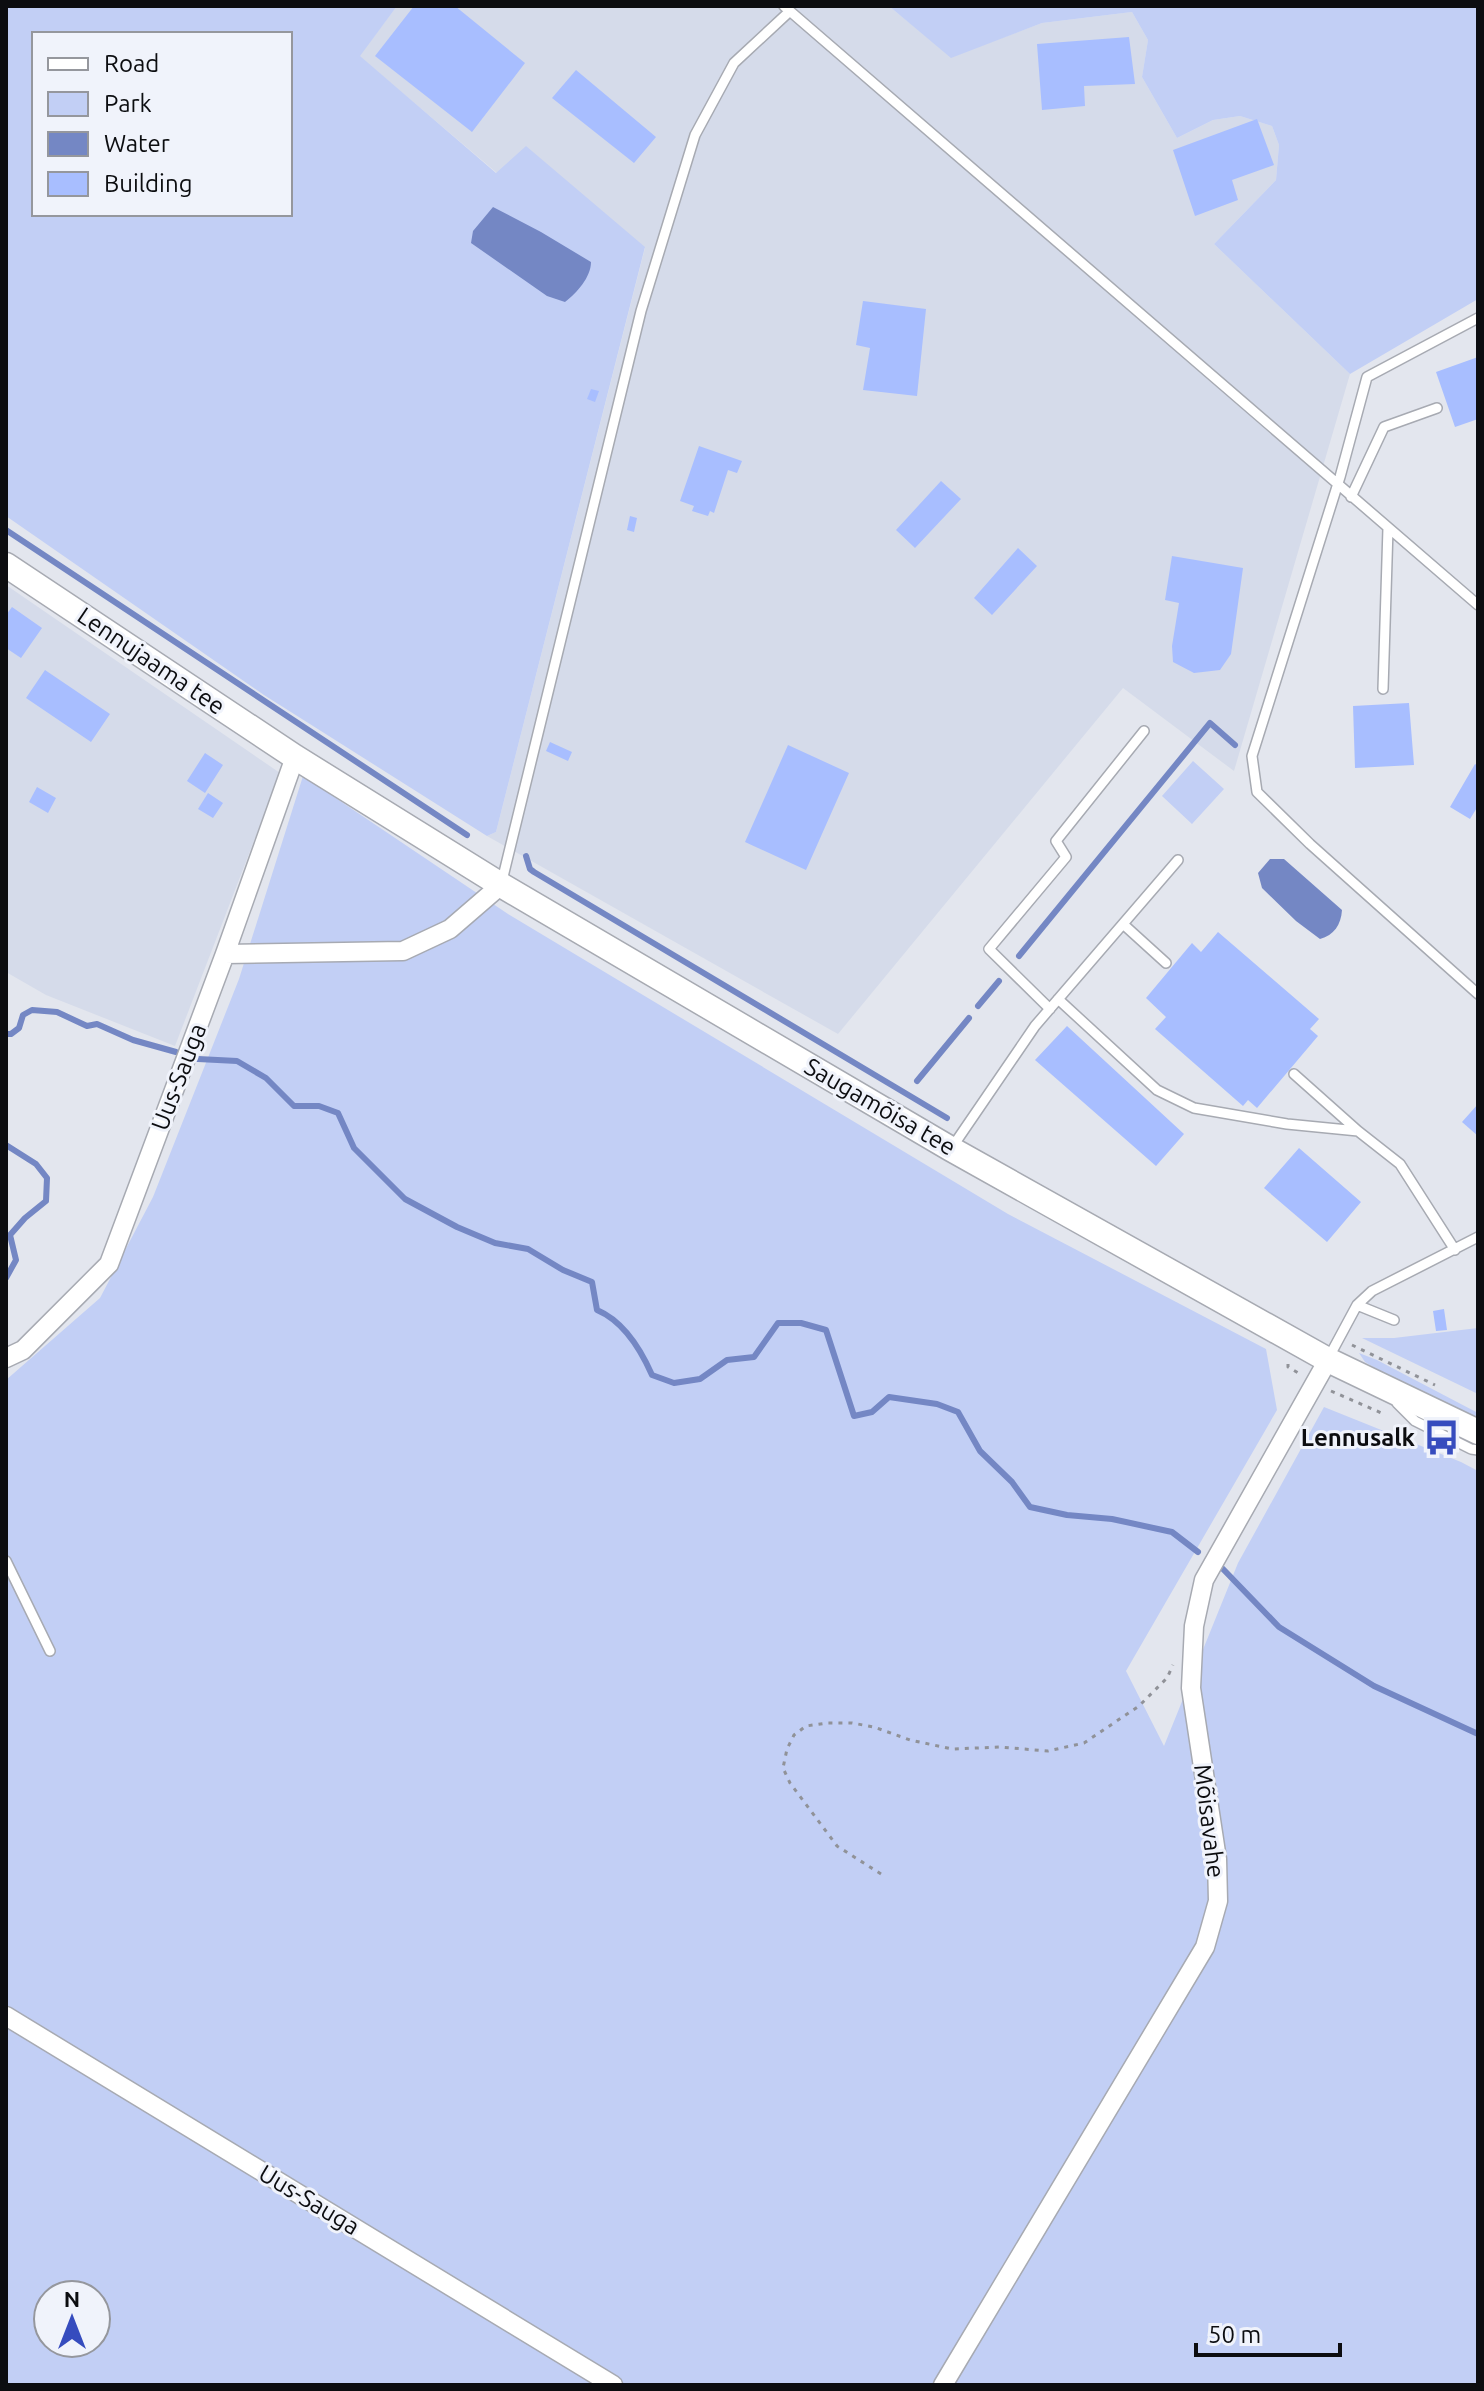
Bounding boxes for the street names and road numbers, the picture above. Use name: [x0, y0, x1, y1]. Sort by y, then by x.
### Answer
street label: Lennujaama tee: [73, 601, 230, 720]
street label: Uus-Sauga: [146, 1020, 211, 1134]
street label: Saugamõisa tee: [800, 1053, 960, 1161]
street label: Mõisavahe: [1189, 1763, 1230, 1879]
street label: Uus-Sauga: [254, 2159, 364, 2240]

